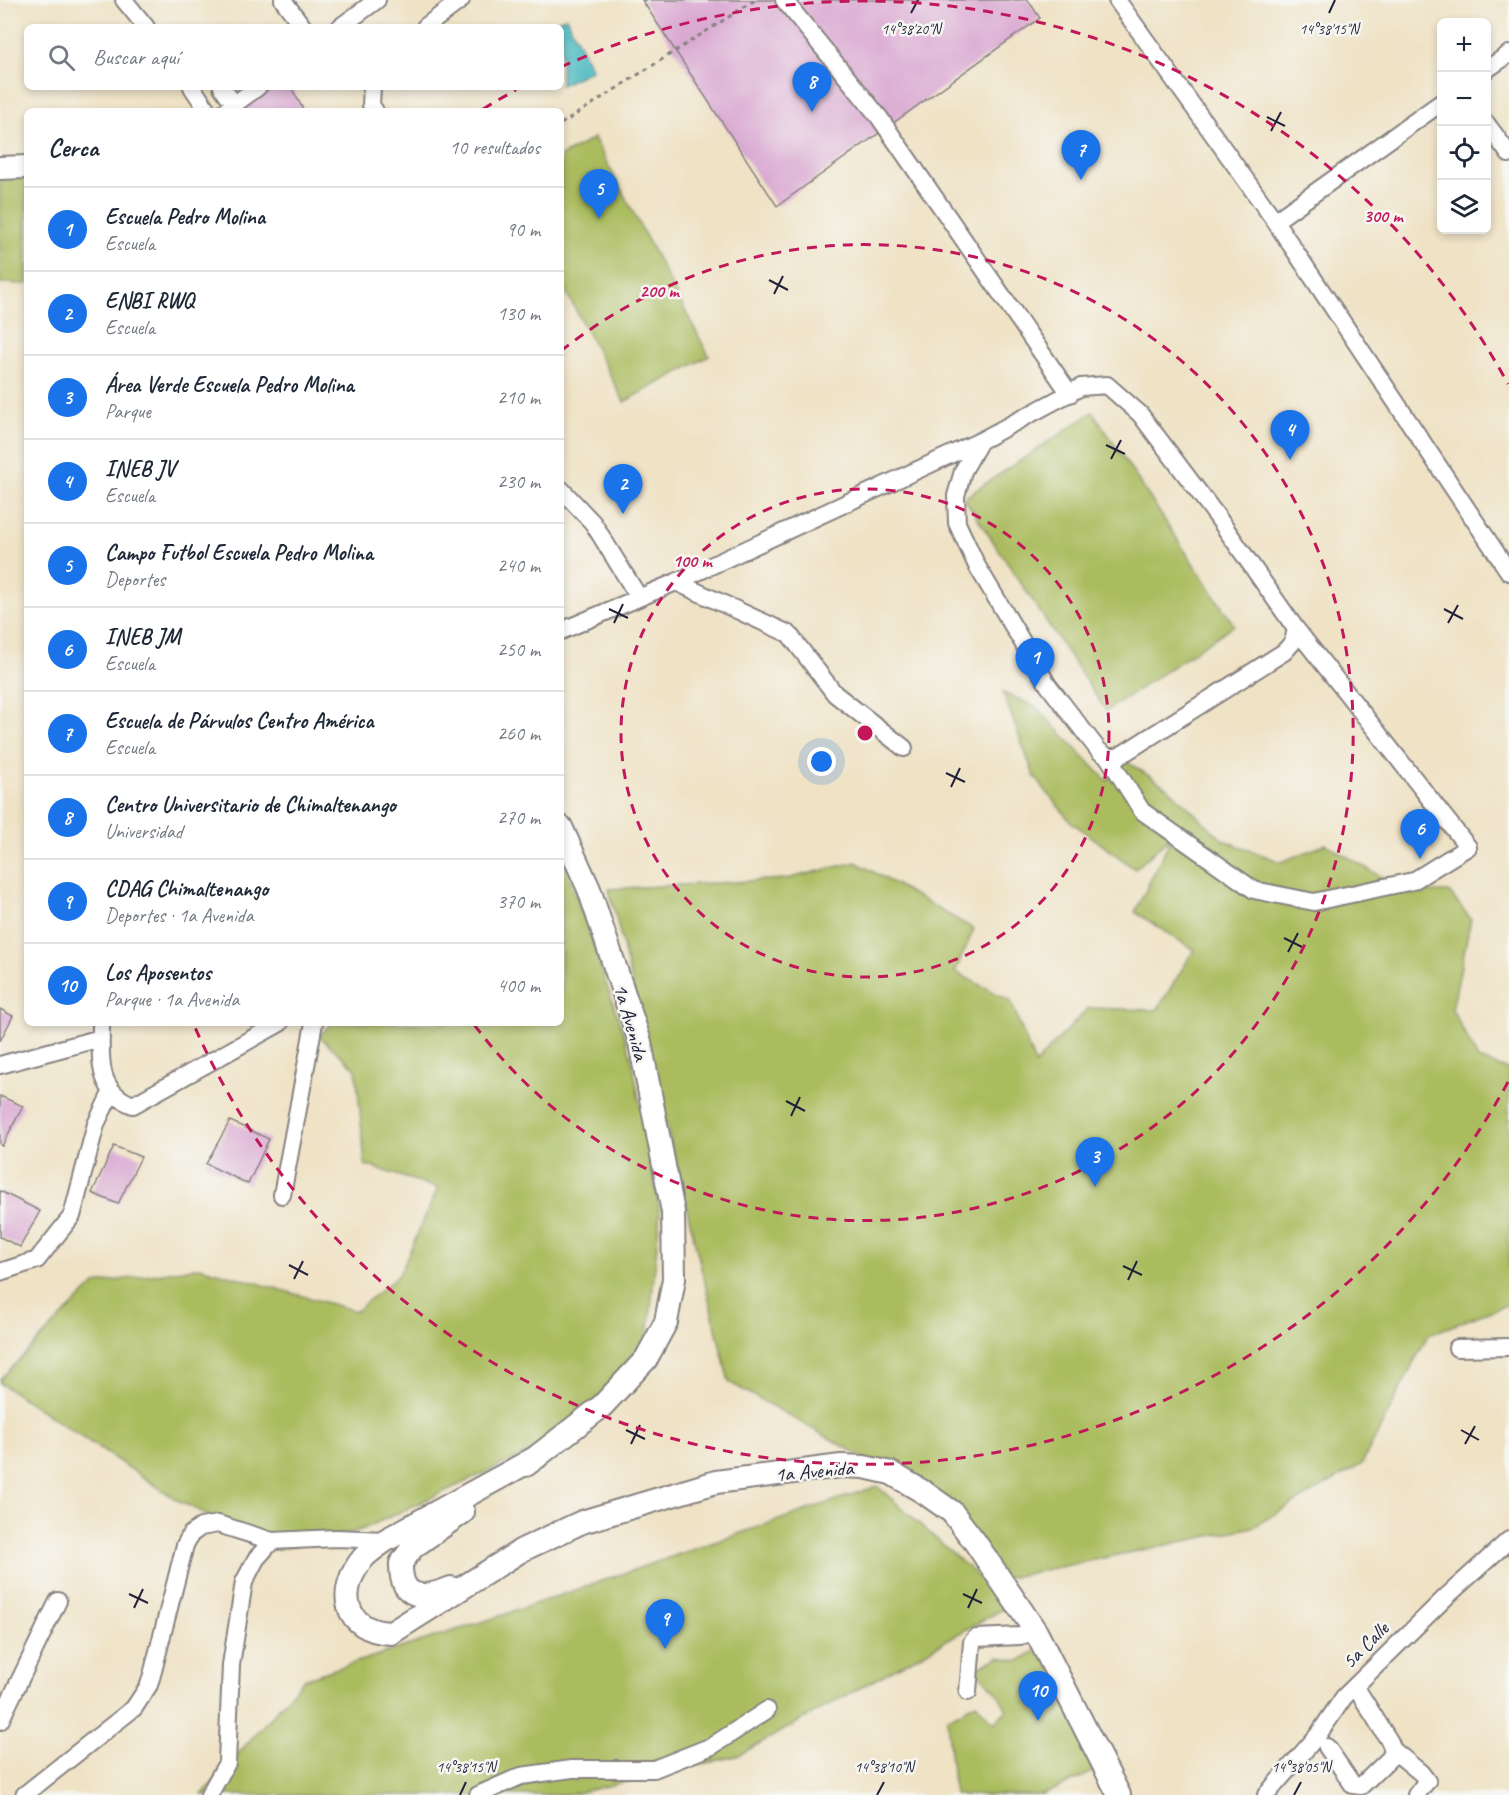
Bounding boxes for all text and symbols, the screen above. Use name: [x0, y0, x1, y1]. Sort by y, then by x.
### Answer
map controls: [1437, 18, 1491, 234]
button: +: [1437, 18, 1491, 72]
text: 14°38'20"N: [881, 20, 944, 39]
text: 14°38'15"N: [1299, 20, 1362, 39]
search box: [24, 24, 564, 90]
icon: search: [45, 41, 78, 74]
text: Buscar aquí: [93, 43, 179, 71]
pin: 8: [792, 63, 832, 112]
button: −: [1437, 72, 1491, 126]
button: locate: [1437, 126, 1491, 180]
pin: 7: [1062, 130, 1100, 180]
text: Cerca: [48, 131, 98, 164]
text: 10 resultados: [449, 135, 540, 160]
pin: 5: [580, 170, 618, 219]
button: layers: [1437, 180, 1491, 234]
text: Escuela Pedro Molina: [105, 203, 265, 231]
text: 300 m: [1364, 205, 1404, 227]
text: 1: [63, 217, 72, 242]
text: 90 m: [506, 217, 540, 242]
text: Escuela: [105, 231, 155, 256]
text: 200 m: [640, 280, 680, 302]
text: ENBI RWQ: [105, 287, 194, 315]
text: 2: [63, 301, 72, 326]
text: 130 m: [497, 301, 540, 326]
text: Escuela: [105, 315, 155, 340]
text: Área Verde Escuela Pedro Molina: [105, 371, 354, 399]
text: 3: [63, 385, 72, 410]
text: 210 m: [497, 385, 540, 410]
text: Parque: [105, 399, 151, 424]
pin: 4: [1270, 410, 1310, 460]
text: INEB JV: [105, 455, 175, 483]
pin: 2: [604, 464, 642, 514]
text: 4: [63, 469, 72, 494]
text: 230 m: [497, 469, 540, 494]
text: Escuela: [105, 483, 155, 508]
text: Campo Futbol Escuela Pedro Molina: [105, 539, 373, 567]
text: 100 m: [673, 550, 713, 572]
text: 5: [63, 553, 72, 578]
text: 240 m: [497, 553, 540, 578]
text: Deportes: [105, 567, 165, 592]
text: INEB JM: [105, 623, 180, 651]
text: 6: [63, 637, 72, 662]
text: 250 m: [497, 637, 540, 662]
pin: 1: [1016, 638, 1054, 688]
text: Escuela: [105, 651, 155, 676]
text: Escuela de Párvulos Centro América: [105, 707, 374, 735]
text: 7: [63, 721, 72, 746]
text: 260 m: [497, 721, 540, 746]
centre of rings: [855, 723, 875, 743]
text: Escuela: [105, 735, 155, 760]
your location: [807, 747, 836, 776]
text: Centro Universitario de Chimaltenango: [105, 791, 396, 819]
text: 8: [63, 805, 72, 830]
text: 270 m: [497, 805, 540, 830]
pin: 6: [1400, 810, 1440, 859]
text: Universidad: [105, 819, 183, 844]
text: CDAG Chimaltenango: [105, 875, 268, 903]
text: 9: [63, 889, 72, 914]
text: 370 m: [497, 889, 540, 914]
text: Deportes · 1a Avenida: [105, 903, 253, 928]
text: Los Aposentos: [105, 959, 211, 987]
text: 10: [59, 973, 77, 998]
text: 400 m: [497, 973, 540, 998]
street label: 1a Avenida: [608, 981, 655, 1065]
text: Parque · 1a Avenida: [105, 987, 239, 1012]
pin: 3: [1076, 1138, 1114, 1187]
street label: 1a Avenida: [774, 1454, 856, 1487]
pin: 9: [646, 1600, 684, 1649]
street label: 5a Calle: [1336, 1615, 1395, 1674]
pin: 10: [1018, 1672, 1058, 1721]
text: 14°38'15"N: [436, 1758, 499, 1777]
text: 14°38'10"N: [854, 1758, 917, 1777]
text: 14°38'05"N: [1271, 1758, 1334, 1777]

